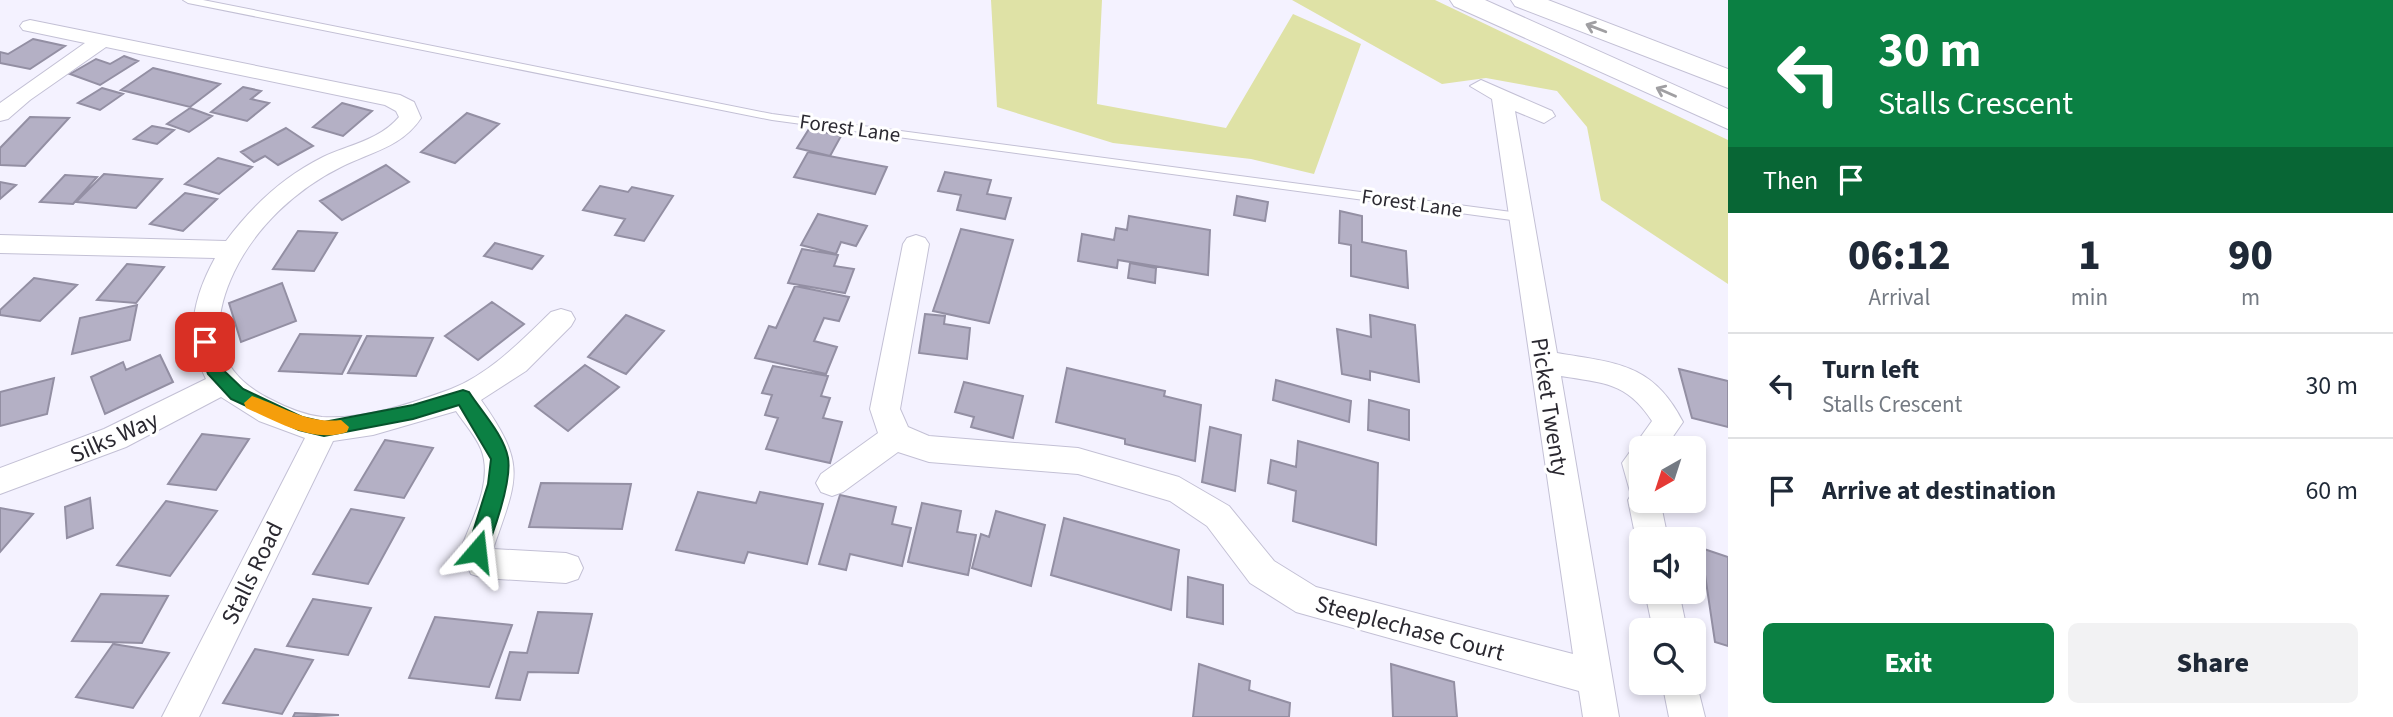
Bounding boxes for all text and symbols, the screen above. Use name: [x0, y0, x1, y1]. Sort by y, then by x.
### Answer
text: 30 m: [1878, 16, 1982, 86]
one-way arrow: [1585, 21, 1607, 34]
icon: left: [1763, 28, 1854, 119]
text: Stalls Crescent: [1878, 81, 2073, 127]
one-way arrow: [1656, 85, 1677, 98]
street label: Forest Lane: [798, 106, 902, 150]
icon: arrive: [1832, 161, 1870, 199]
text: Then: [1763, 162, 1818, 199]
street label: Forest Lane: [1360, 181, 1464, 225]
text: 06:12: [1848, 226, 1951, 286]
text: 1: [2078, 226, 2101, 286]
text: 90: [2228, 226, 2273, 286]
text: Arrival: [1868, 281, 1930, 314]
text: min: [2071, 281, 2108, 314]
text: m: [2241, 281, 2260, 314]
pin: [175, 312, 235, 372]
icon: arrive: [186, 323, 224, 361]
street label: Picket Twenty: [1521, 335, 1578, 479]
text: Turn left: [1822, 351, 1919, 388]
icon: left: [1763, 367, 1801, 405]
text: 30 m: [2305, 367, 2358, 404]
text: Stalls Crescent: [1822, 388, 1962, 421]
street label: Silks Way: [64, 402, 164, 472]
north arrow: [1629, 436, 1706, 513]
map controls: [1629, 436, 1706, 695]
icon: arrive: [1763, 472, 1801, 510]
text: Arrive at destination: [1822, 472, 2056, 509]
text: 60 m: [2305, 472, 2358, 509]
position arrow: [440, 514, 514, 588]
street label: Stalls Road: [212, 516, 292, 631]
button: sound: [1629, 527, 1706, 604]
street label: Steeplechase Court: [1312, 586, 1508, 671]
button: search: [1629, 618, 1706, 695]
button: Exit: [1763, 623, 2054, 703]
button: Share: [2068, 623, 2358, 703]

